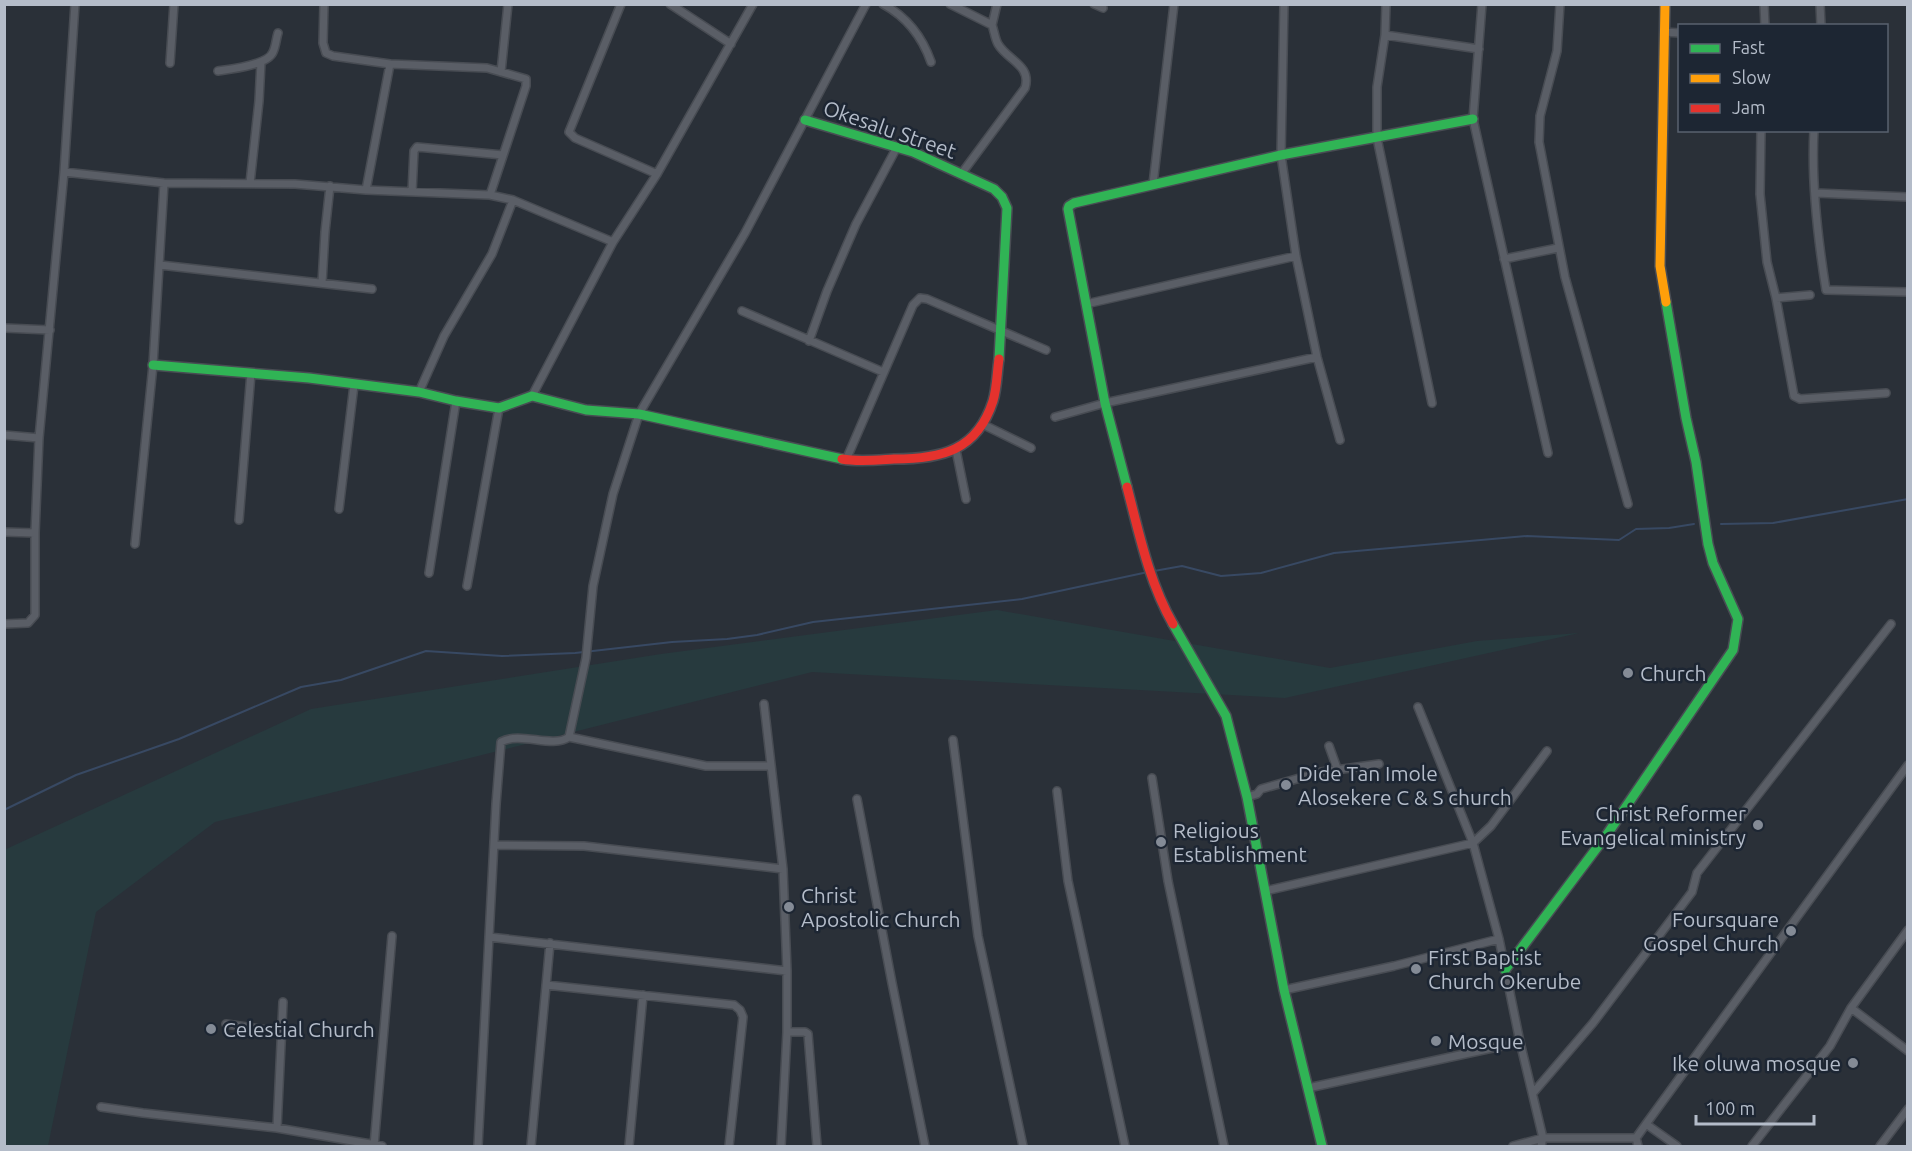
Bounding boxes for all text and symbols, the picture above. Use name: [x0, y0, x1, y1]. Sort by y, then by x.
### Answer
legend: [1678, 24, 1888, 132]
text: Fast: [1732, 37, 1765, 57]
text: Slow: [1732, 67, 1771, 87]
street label: Okesalu Street: [820, 95, 960, 163]
text: Jam: [1732, 97, 1766, 117]
place label: Church: [1640, 661, 1707, 685]
marker: Church: [1621, 666, 1635, 680]
place label: Dide Tan Imole Alosekere C & S church: [1298, 761, 1512, 809]
marker: Dide Tan Imole Alosekere C & S church: [1279, 778, 1293, 792]
place label: Christ Reformer Evangelical ministry: [1560, 801, 1746, 849]
place label: Religious Establishment: [1173, 818, 1307, 866]
marker: Christ Reformer Evangelical ministry: [1751, 818, 1765, 832]
marker: Religious Establishment: [1154, 835, 1168, 849]
place label: Christ Apostolic Church: [801, 883, 961, 931]
marker: Christ Apostolic Church: [782, 900, 796, 914]
place label: Foursquare Gospel Church: [1643, 907, 1779, 955]
marker: Foursquare Gospel Church: [1784, 924, 1798, 938]
place label: First Baptist Church Okerube: [1428, 945, 1581, 993]
marker: First Baptist Church Okerube: [1409, 962, 1423, 976]
place label: Celestial Church: [223, 1017, 375, 1041]
marker: Celestial Church: [204, 1022, 218, 1036]
place label: Mosque: [1448, 1029, 1524, 1053]
marker: Mosque: [1429, 1034, 1443, 1048]
place label: Ike oluwa mosque: [1672, 1051, 1841, 1075]
marker: Ike oluwa mosque: [1846, 1056, 1860, 1070]
scale bar: [1696, 1088, 1814, 1126]
text: 100 m: [1705, 1098, 1755, 1118]

